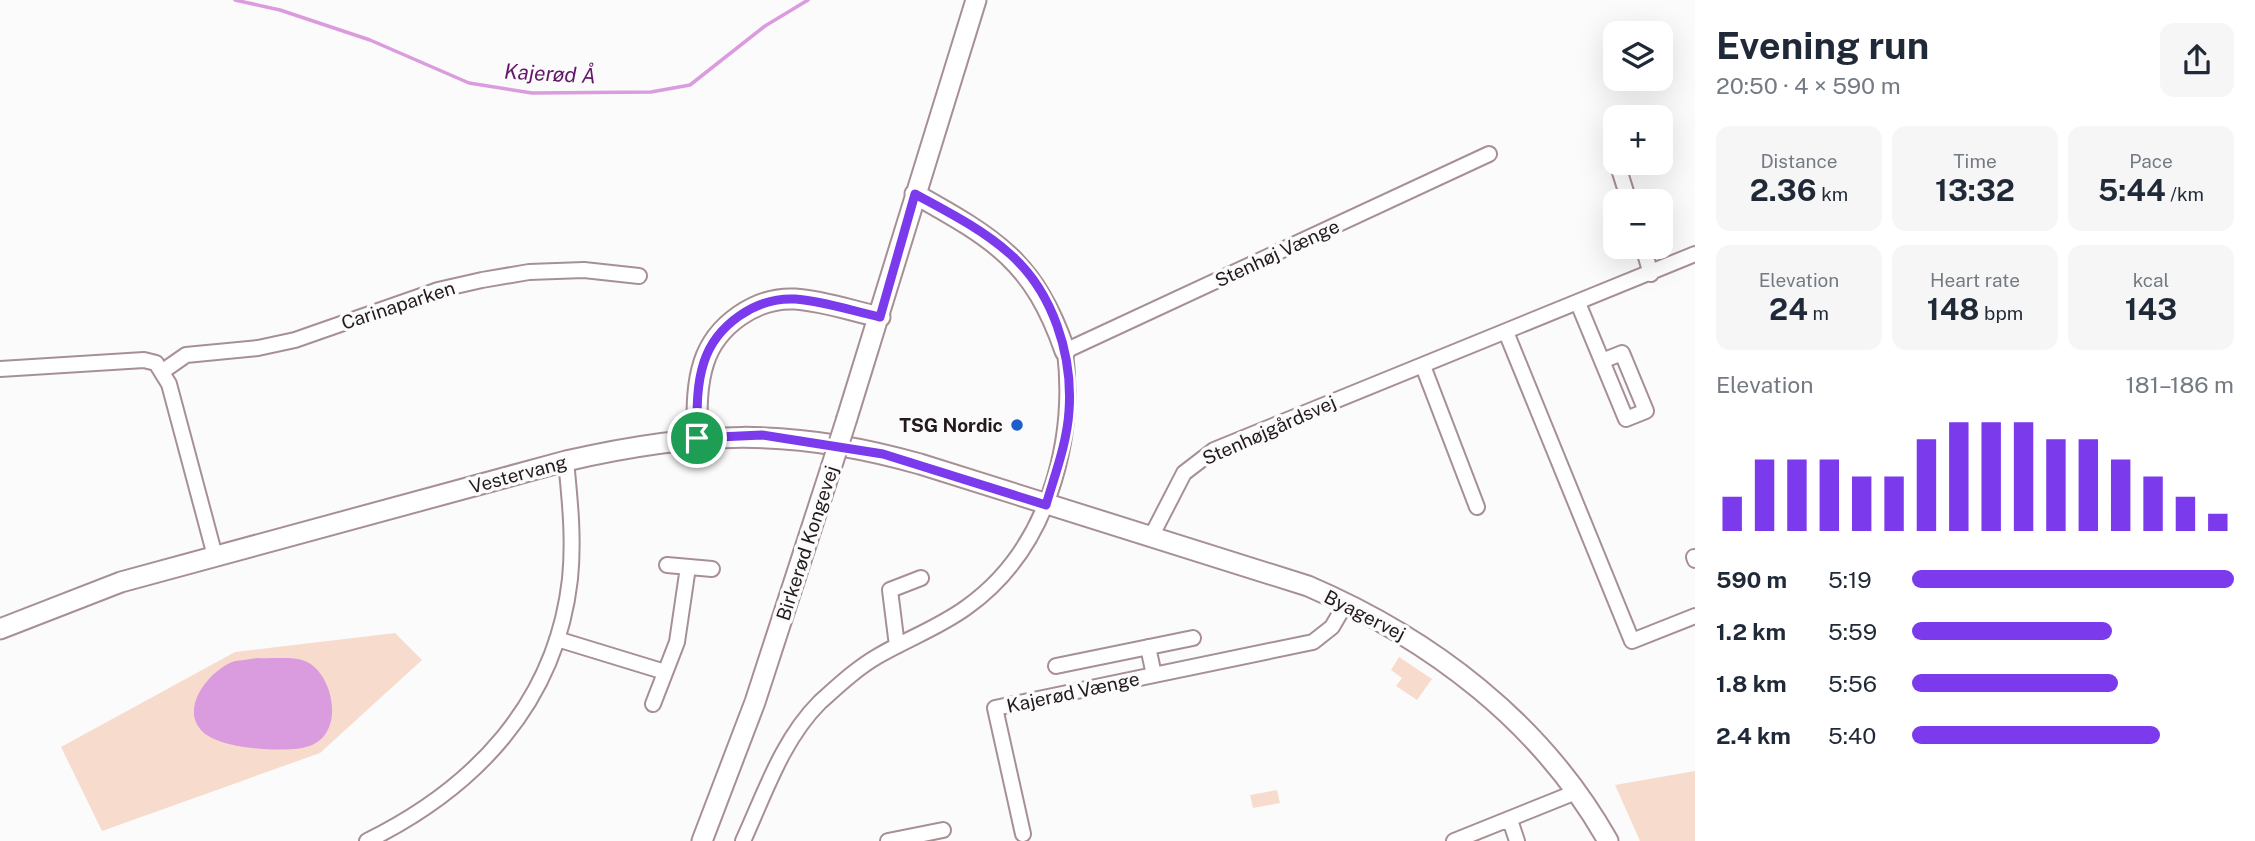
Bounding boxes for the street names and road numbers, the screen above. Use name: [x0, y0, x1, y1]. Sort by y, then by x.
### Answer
street label: Stenhøj Vænge: [1211, 215, 1343, 291]
street label: Carinaparken: [338, 276, 458, 334]
street label: Stenhøjgårdsvej: [1199, 391, 1339, 469]
street label: Vestervang: [467, 450, 569, 498]
street label: Birkerød Kongevej: [772, 463, 842, 623]
street label: Byagervej: [1321, 585, 1409, 645]
street label: Kajerød Vænge: [1005, 667, 1141, 717]

